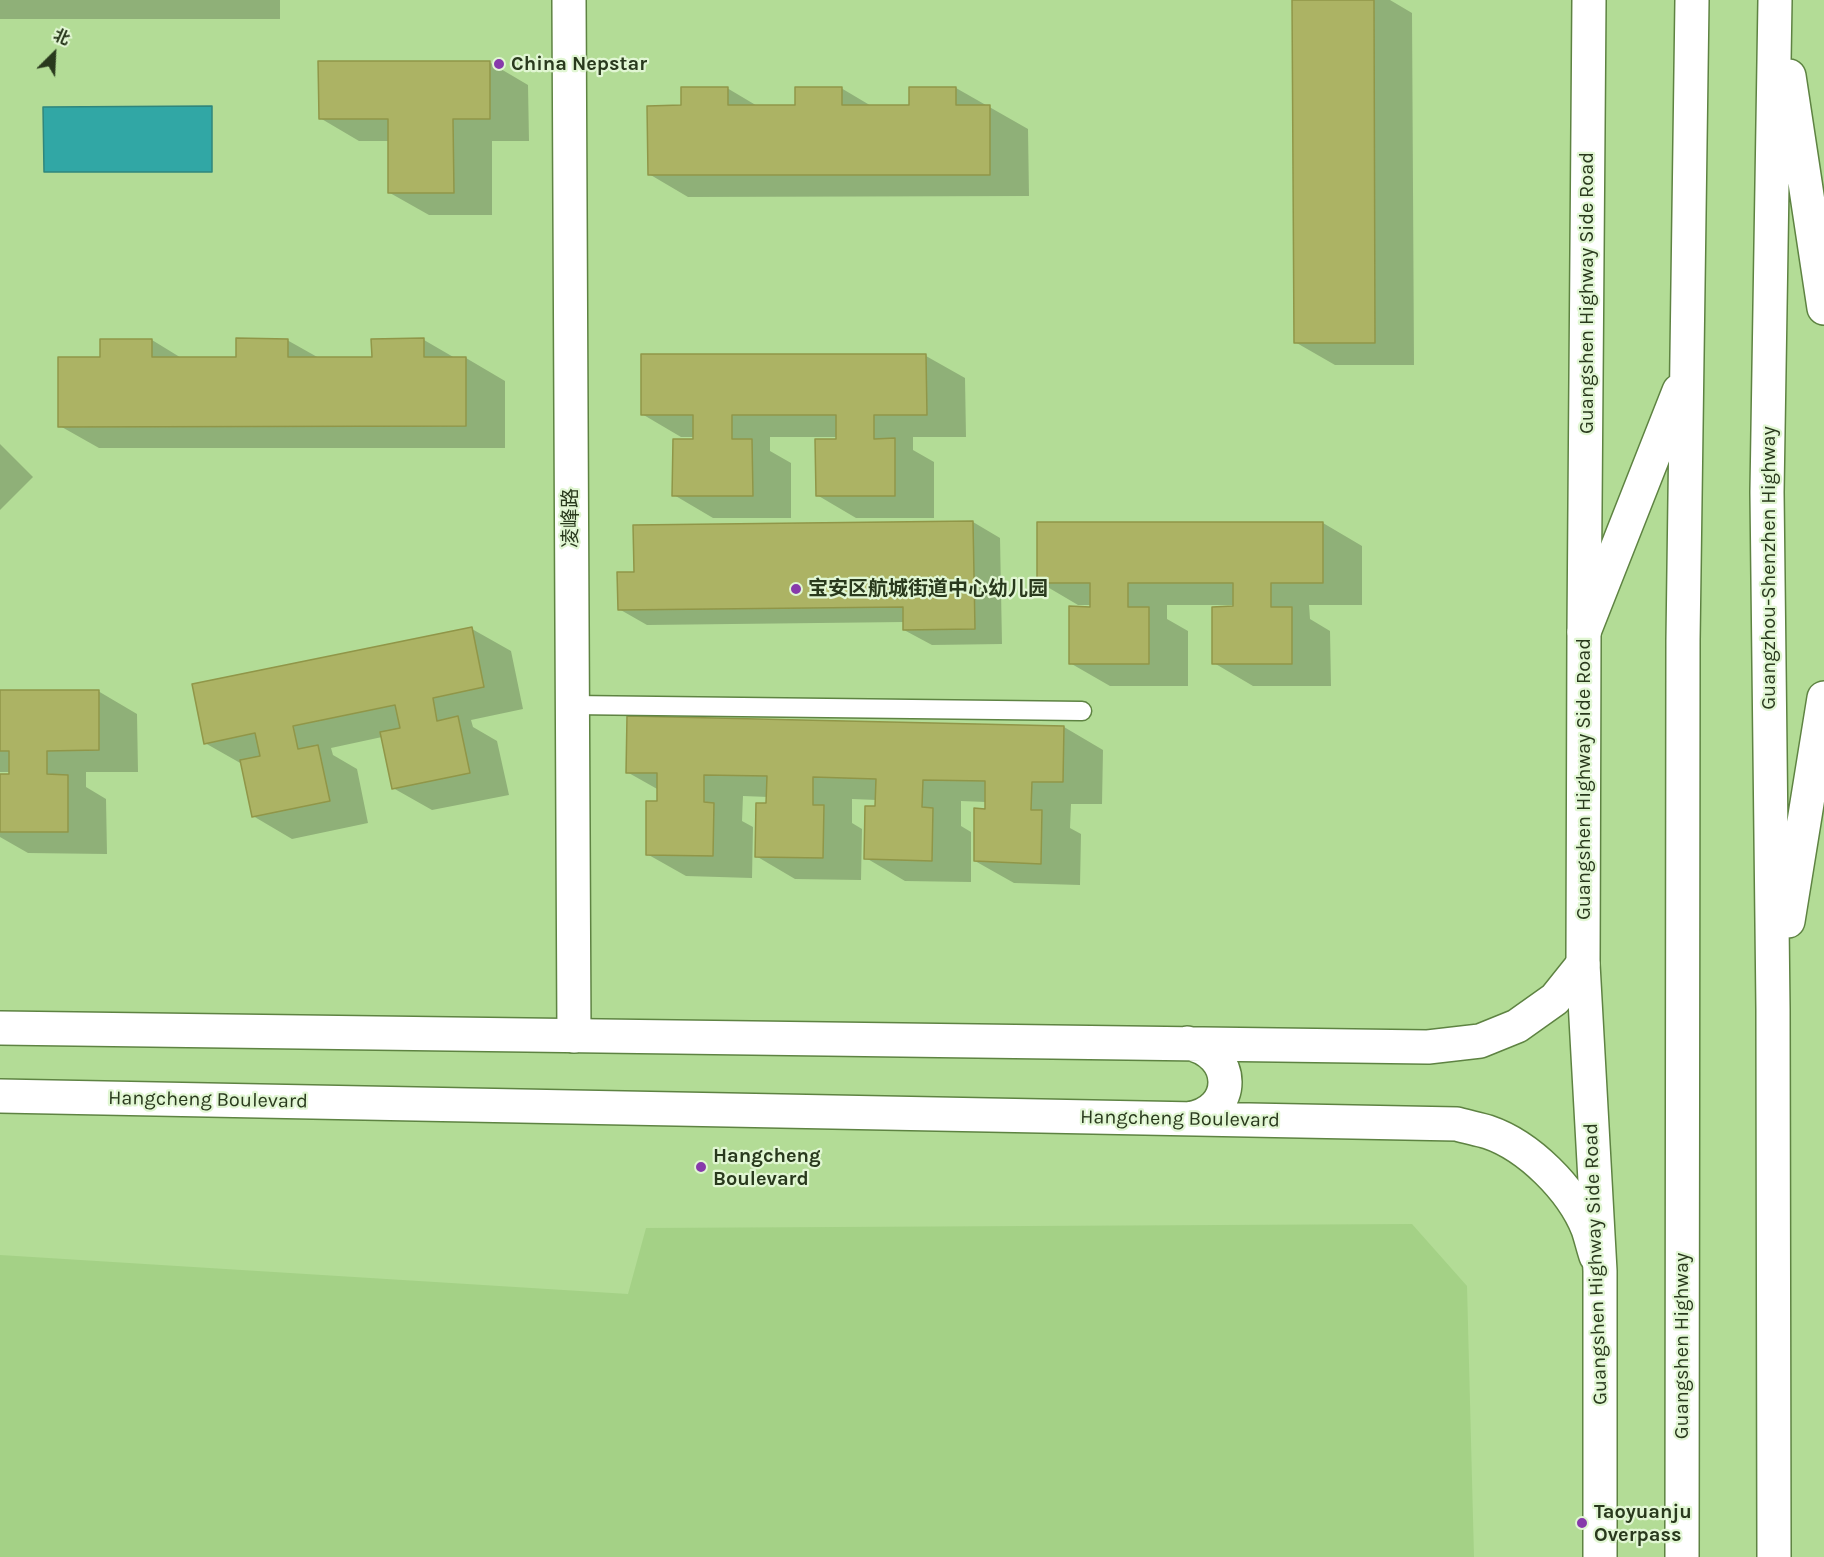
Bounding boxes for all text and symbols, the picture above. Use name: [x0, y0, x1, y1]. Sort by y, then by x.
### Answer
north arrow: [24, 24, 84, 84]
text: 北: [50, 25, 73, 49]
place label: China Nepstar: [511, 52, 647, 76]
marker: China Nepstar: [492, 57, 506, 71]
street label: Guangshen Highway Side Road: [1575, 152, 1599, 434]
street label: Guangzhou-Shenzhen Highway: [1757, 426, 1781, 710]
street label: 凌峰路: [559, 488, 583, 548]
place label: 宝安区航城街道中心幼儿园: [808, 577, 1048, 601]
marker: 宝安区航城街道中心幼儿园: [789, 582, 803, 596]
street label: Guangshen Highway Side Road: [1572, 638, 1596, 920]
street label: Hangcheng Boulevard: [108, 1086, 308, 1114]
street label: Hangcheng Boulevard: [1080, 1105, 1280, 1133]
street label: Guangshen Highway Side Road: [1579, 1123, 1613, 1405]
place label: Hangcheng Boulevard: [713, 1144, 821, 1191]
marker: Hangcheng Boulevard: [694, 1160, 708, 1174]
street label: Guangshen Highway: [1670, 1253, 1694, 1439]
place label: Taoyuanju Overpass: [1594, 1500, 1692, 1547]
marker: Taoyuanju Overpass: [1575, 1516, 1589, 1530]

